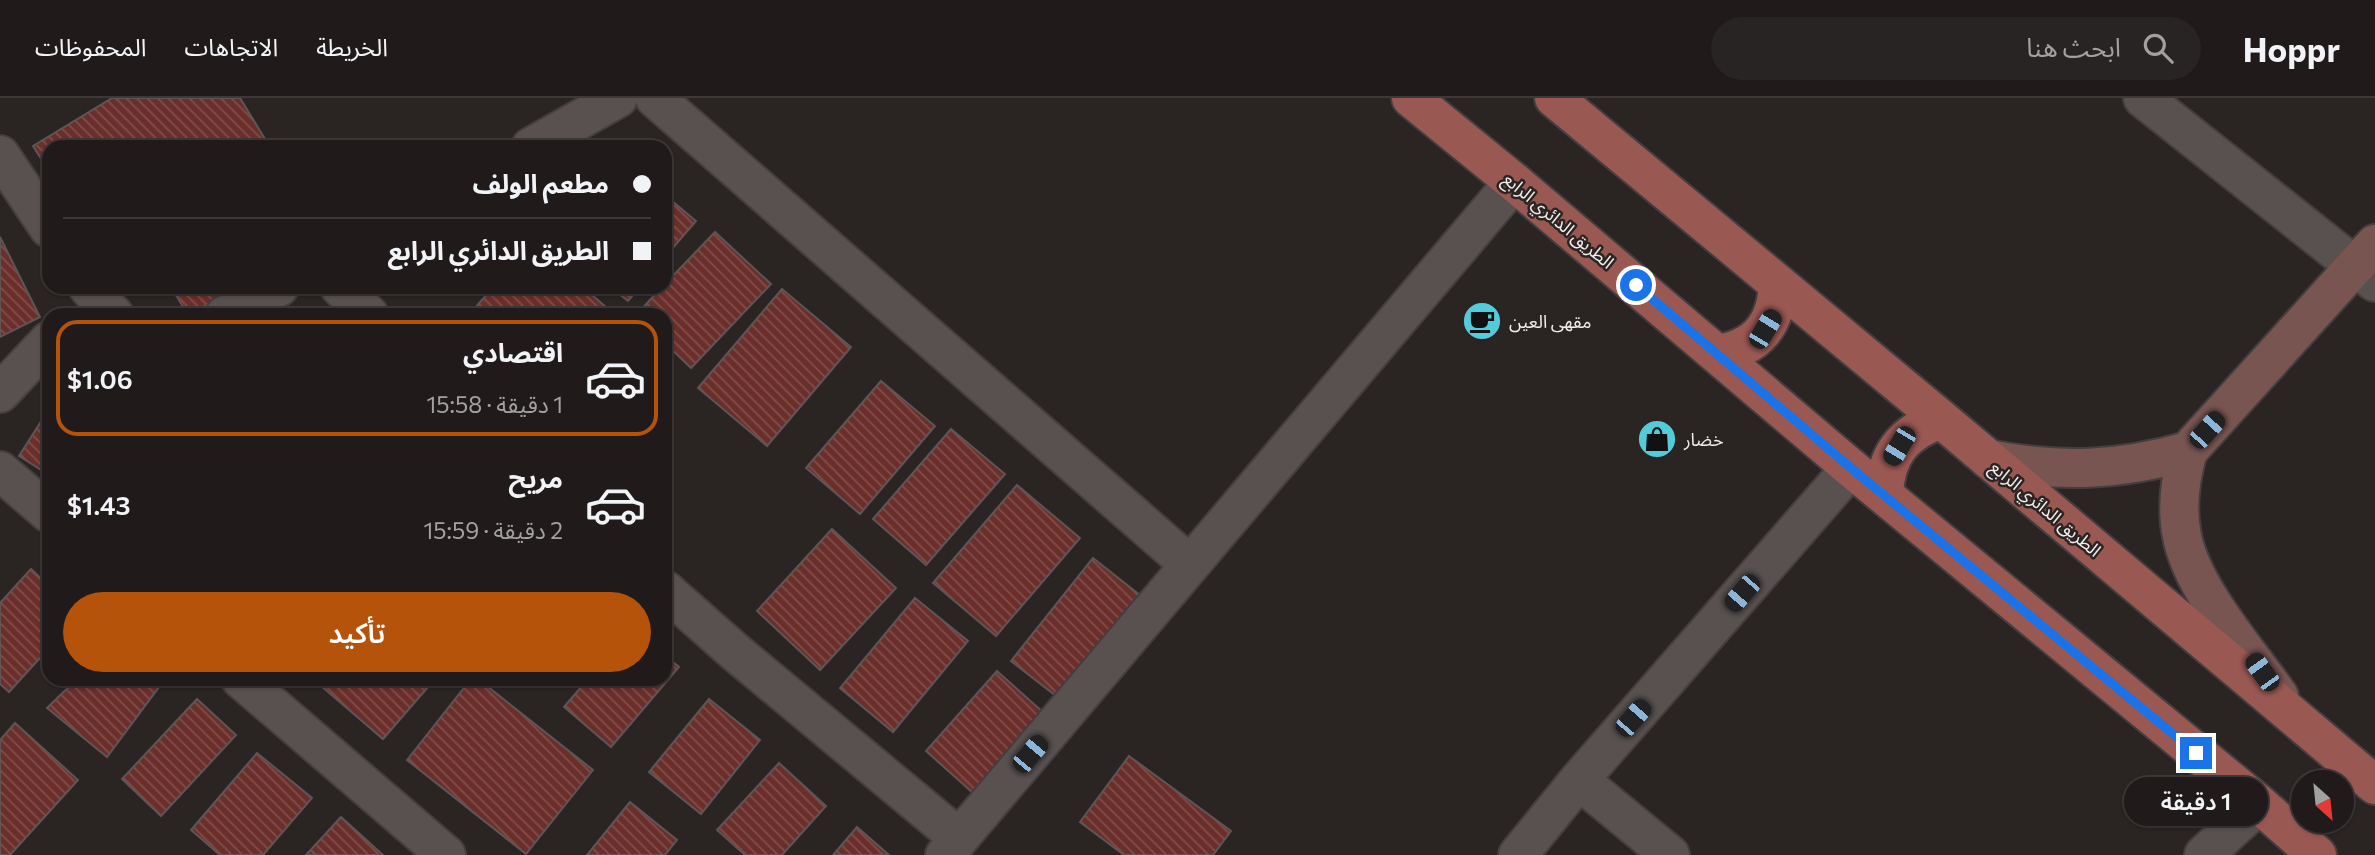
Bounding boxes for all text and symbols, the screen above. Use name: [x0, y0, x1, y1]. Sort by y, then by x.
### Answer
search box: [1711, 17, 2201, 80]
text: Hoppr: [2243, 28, 2340, 69]
icon: search: [2139, 29, 2177, 67]
text: ابحث هنا: [2026, 31, 2121, 62]
text: المحفوظات: [35, 32, 146, 61]
text: الاتجاهات: [184, 32, 278, 61]
text: الخريطة: [316, 32, 388, 61]
text: مطعم الولف: [472, 167, 609, 198]
street label: الطريق الدائري الرابع: [1497, 167, 1619, 276]
text: الطريق الدائري الرابع: [388, 234, 609, 265]
route start: [1620, 269, 1652, 301]
cafe icon: مقهى العين: [1461, 300, 1503, 342]
car: [1746, 306, 1785, 352]
place label: مقهى العين: [1509, 310, 1591, 333]
text: اقتصادي: [463, 336, 563, 367]
icon: car: [584, 347, 647, 410]
text: $1.06: [67, 363, 133, 394]
text: 1 دقيقة · 15:58: [426, 390, 563, 418]
car: [2186, 407, 2229, 453]
shop icon: خضار: [1636, 418, 1678, 460]
car: [1880, 423, 1919, 469]
place label: خضار: [1683, 428, 1724, 451]
street label: الطريق الدائري الرابع: [1984, 455, 2106, 564]
text: مريح: [508, 462, 563, 493]
icon: car: [584, 473, 647, 536]
text: $1.43: [67, 489, 131, 520]
text: 2 دقيقة · 15:59: [424, 516, 563, 544]
car: [1721, 570, 1764, 616]
button: تأكيد: [63, 592, 651, 672]
car: [2242, 649, 2283, 695]
car: [1612, 695, 1655, 741]
car: [1009, 731, 1052, 777]
route end: [2180, 737, 2212, 769]
north arrow: [2291, 770, 2354, 833]
map controls: [2291, 770, 2354, 833]
callout: 1 دقيقة: [2124, 778, 2268, 826]
text: 1 دقيقة: [2161, 787, 2231, 815]

